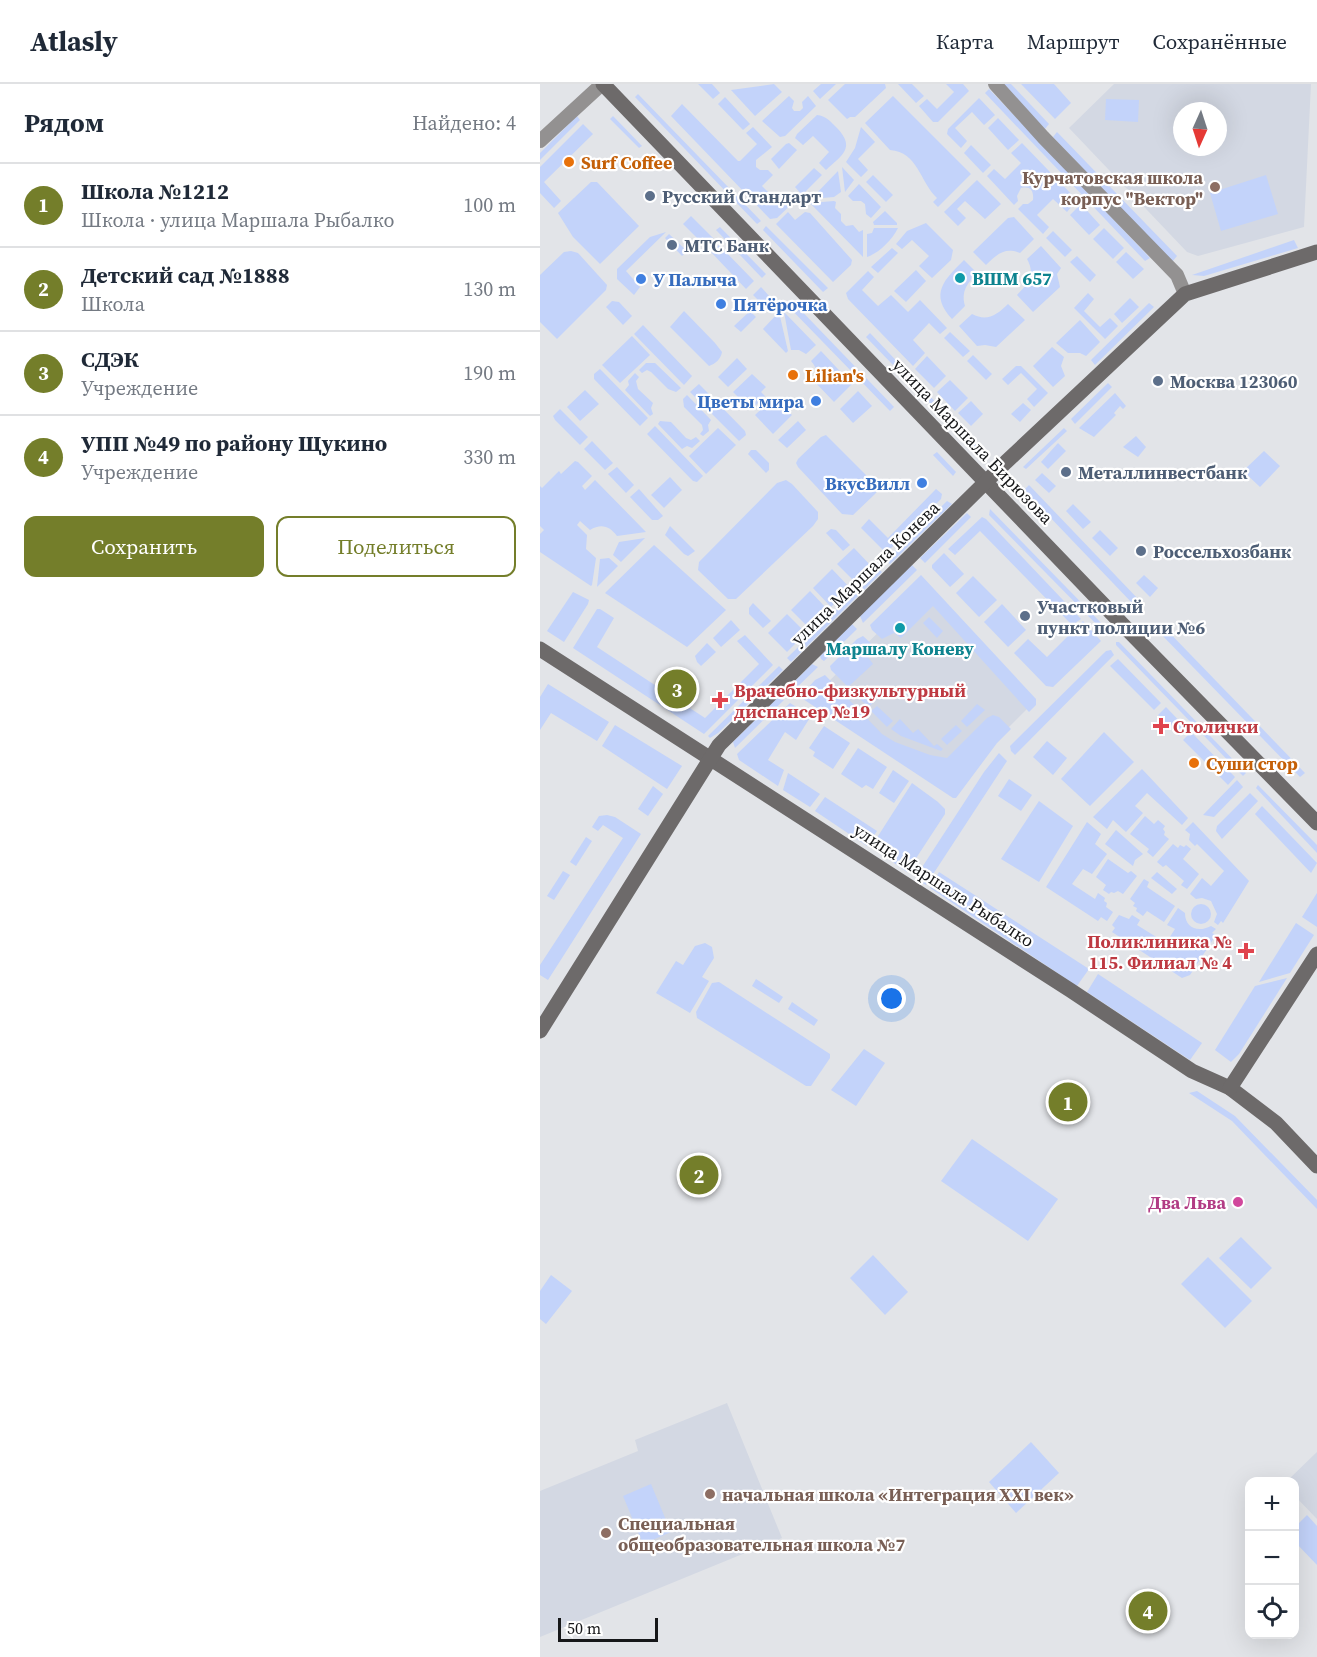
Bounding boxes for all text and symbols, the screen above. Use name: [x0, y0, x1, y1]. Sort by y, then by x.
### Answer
text: Atlasly: [30, 22, 118, 60]
text: Карта: [936, 27, 994, 56]
text: Маршрут: [1027, 27, 1120, 56]
text: Сохранённые: [1153, 27, 1287, 56]
north arrow: [1173, 102, 1227, 156]
text: Рядом: [24, 105, 104, 141]
text: Найдено: 4: [412, 109, 516, 137]
place label: Surf Coffee: [581, 150, 672, 175]
marker: Surf Coffee: [562, 155, 576, 169]
place label: Курчатовская школа корпус "Вектор": [1022, 165, 1203, 211]
text: Школа №1212: [81, 176, 229, 206]
marker: Курчатовская школа корпус "Вектор": [1208, 180, 1222, 194]
place label: Русский Стандарт: [662, 184, 821, 209]
marker: Русский Стандарт: [643, 189, 657, 203]
text: 1: [38, 191, 49, 219]
text: 100 m: [463, 191, 516, 219]
text: Школа · улица Маршала Рыбалко: [81, 206, 394, 234]
place label: МТС Банк: [684, 233, 770, 258]
marker: МТС Банк: [665, 238, 679, 252]
text: Детский сад №1888: [81, 260, 290, 290]
place label: ВШM 657: [972, 266, 1052, 291]
place label: У Палыча: [653, 267, 737, 292]
marker: ВШM 657: [953, 271, 967, 285]
marker: У Палыча: [634, 272, 648, 286]
text: 2: [38, 275, 49, 303]
text: 130 m: [463, 275, 516, 303]
text: Школа: [81, 290, 145, 318]
place label: Пятёрочка: [733, 292, 828, 317]
marker: Пятёрочка: [714, 297, 728, 311]
text: СДЭК: [81, 344, 139, 374]
street label: улица Маршала Бирюзова: [887, 353, 1060, 530]
text: 3: [38, 359, 49, 387]
text: 190 m: [463, 359, 516, 387]
place label: Lilian's: [805, 363, 864, 388]
marker: Lilian's: [786, 368, 800, 382]
place label: Москва 123060: [1170, 369, 1298, 394]
text: Учреждение: [81, 374, 198, 402]
marker: Москва 123060: [1151, 374, 1165, 388]
place label: Цветы мира: [697, 389, 804, 414]
marker: Цветы мира: [809, 394, 823, 408]
text: УПП №49 по району Щукино: [81, 428, 387, 458]
text: 4: [38, 443, 49, 471]
text: 330 m: [463, 443, 516, 471]
text: Учреждение: [81, 458, 198, 486]
place label: Металлинвестбанк: [1078, 460, 1248, 485]
marker: Металлинвестбанк: [1059, 465, 1073, 479]
place label: ВкусВилл: [825, 471, 910, 496]
marker: ВкусВилл: [915, 476, 929, 490]
street label: улица Маршала Конева: [785, 495, 946, 651]
button: Сохранить: [24, 516, 264, 577]
button: Поделиться: [276, 516, 516, 577]
place label: Россельхозбанк: [1153, 539, 1292, 564]
marker: Россельхозбанк: [1134, 544, 1148, 558]
place label: Участковый пункт полиции №6: [1037, 594, 1205, 640]
marker: Участковый пункт полиции №6: [1018, 609, 1032, 623]
marker: Маршалу Коневу: [893, 621, 907, 635]
place label: Маршалу Коневу: [826, 636, 974, 661]
pin: 3: [658, 666, 696, 712]
place label: Врачебно-физкультурный диспансер №19: [734, 678, 966, 724]
marker: Врачебно-физкультурный диспансер №19: [711, 691, 729, 709]
place label: Столички: [1173, 714, 1259, 739]
marker: Столички: [1154, 719, 1168, 733]
place label: Суши стор: [1206, 751, 1298, 776]
marker: Суши стор: [1187, 756, 1201, 770]
street label: улица Маршала Рыбалко: [849, 817, 1039, 953]
place label: Поликлиника № 115. Филиал № 4: [1087, 929, 1232, 975]
marker: Поликлиника № 115. Филиал № 4: [1237, 942, 1255, 960]
your location: [877, 984, 906, 1013]
pin: 1: [1048, 1080, 1088, 1124]
pin: 2: [680, 1152, 718, 1198]
place label: Два Льва: [1148, 1190, 1226, 1215]
marker: Два Льва: [1231, 1195, 1245, 1209]
map controls: [1245, 1477, 1299, 1639]
button: +: [1245, 1477, 1299, 1531]
place label: начальная школа «Интеграция XXI век»: [722, 1482, 1074, 1507]
marker: начальная школа «Интеграция XXI век»: [703, 1487, 717, 1501]
place label: Специальная общеобразовательная школа №7: [618, 1511, 905, 1557]
marker: Специальная общеобразовательная школа №7: [599, 1526, 613, 1540]
button: −: [1245, 1531, 1299, 1585]
button: locate: [1245, 1585, 1299, 1639]
pin: 4: [1128, 1588, 1168, 1634]
scale bar: [558, 1615, 658, 1642]
text: 50 m: [567, 1617, 601, 1639]

